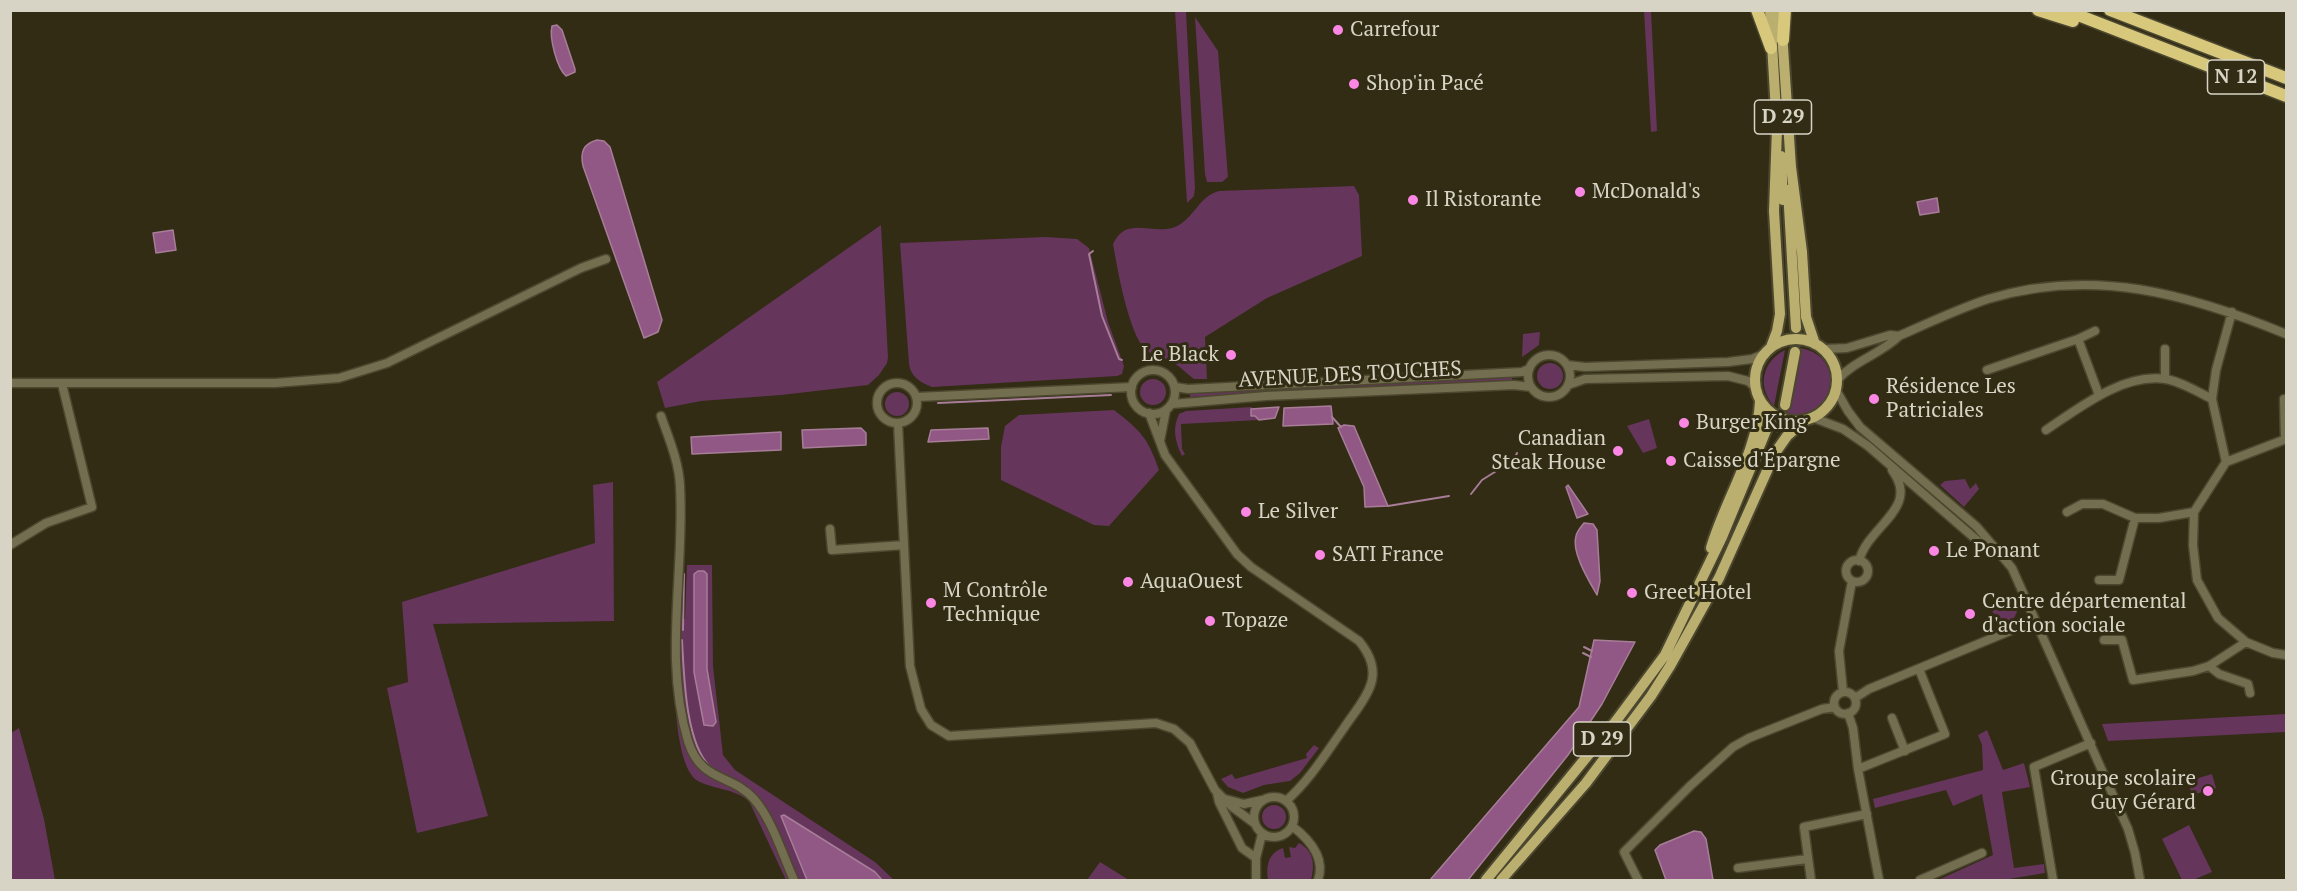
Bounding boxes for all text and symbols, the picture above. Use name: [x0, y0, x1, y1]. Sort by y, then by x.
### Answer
place label: Carrefour: [1350, 17, 1439, 43]
marker: Carrefour: [1331, 23, 1345, 37]
road number: N 12: [2208, 60, 2264, 94]
place label: Shop'in Pacé: [1366, 71, 1484, 97]
marker: Shop'in Pacé: [1347, 77, 1361, 91]
road number: D 29: [1754, 100, 1812, 134]
place label: McDonald's: [1592, 179, 1701, 205]
marker: McDonald's: [1573, 185, 1587, 199]
place label: Il Ristorante: [1425, 187, 1542, 213]
marker: Il Ristorante: [1406, 193, 1420, 207]
place label: Le Black: [1141, 342, 1219, 368]
marker: Le Black: [1224, 348, 1238, 362]
street label: AVENUE DES TOUCHES: [1238, 357, 1462, 393]
place label: Résidence Les Patriciales: [1886, 374, 2016, 424]
marker: Résidence Les Patriciales: [1867, 392, 1881, 406]
place label: Burger King: [1696, 410, 1807, 436]
marker: Burger King: [1677, 416, 1691, 430]
place label: Canadian Steak House: [1491, 426, 1606, 476]
marker: Canadian Steak House: [1611, 444, 1625, 458]
place label: Caisse d'Épargne: [1683, 448, 1840, 474]
marker: Caisse d'Épargne: [1664, 454, 1678, 468]
place label: Le Silver: [1258, 499, 1338, 525]
marker: Le Silver: [1239, 505, 1253, 519]
place label: Le Ponant: [1946, 538, 2040, 564]
place label: SATI France: [1332, 542, 1444, 568]
marker: Le Ponant: [1927, 544, 1941, 558]
marker: SATI France: [1313, 548, 1327, 562]
place label: AquaOuest: [1140, 569, 1243, 595]
marker: AquaOuest: [1121, 575, 1135, 589]
place label: M Contrôle Technique: [943, 578, 1048, 628]
place label: Greet Hotel: [1644, 580, 1752, 606]
marker: Greet Hotel: [1625, 586, 1639, 600]
place label: Centre départemental d'action sociale: [1982, 589, 2187, 639]
marker: M Contrôle Technique: [924, 596, 938, 610]
marker: Centre départemental d'action sociale: [1963, 607, 1977, 621]
place label: Topaze: [1222, 608, 1288, 634]
marker: Topaze: [1203, 614, 1217, 628]
road number: D 29: [1574, 722, 1630, 756]
place label: Groupe scolaire Guy Gérard: [2050, 766, 2196, 816]
marker: Groupe scolaire Guy Gérard: [2201, 784, 2215, 798]

